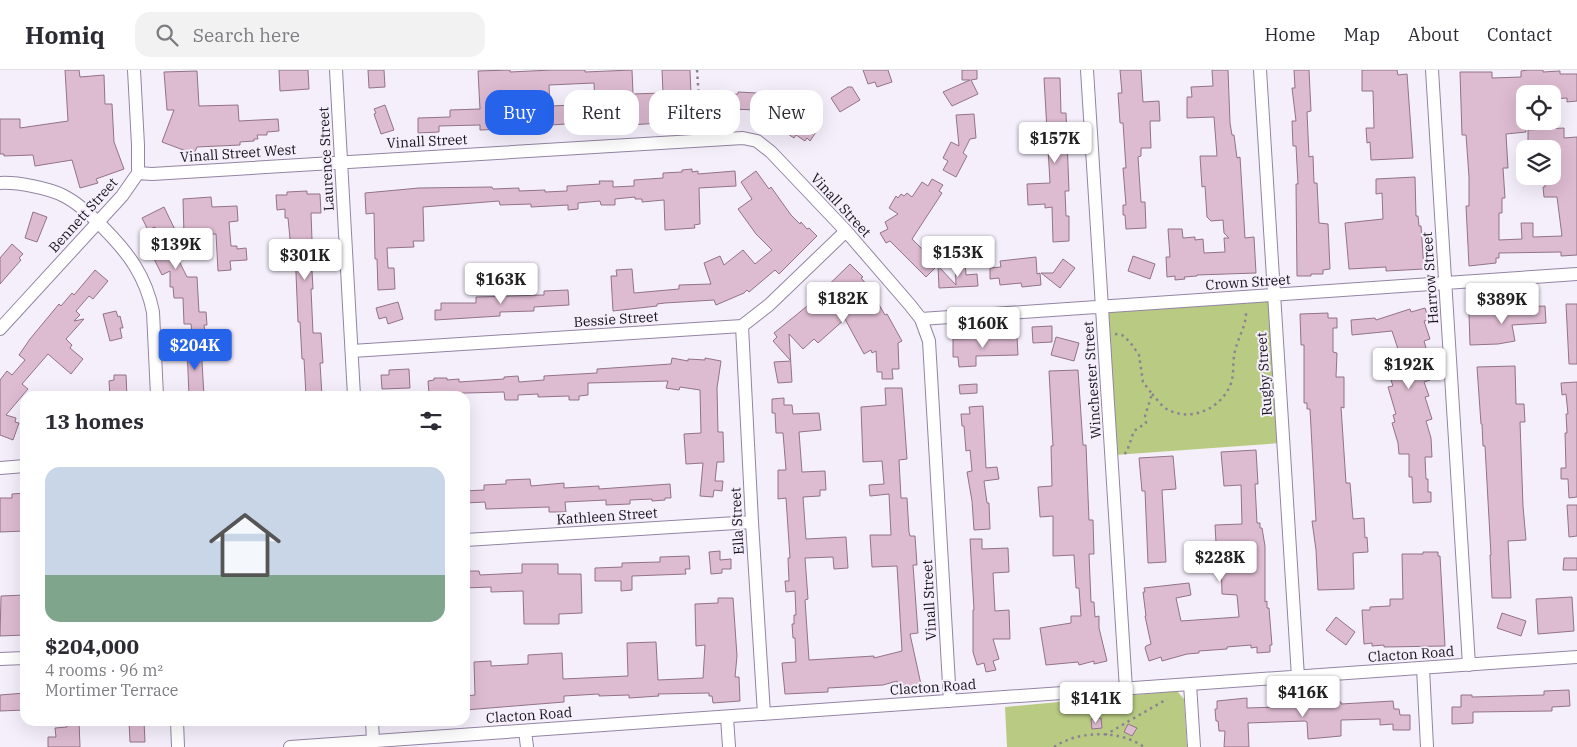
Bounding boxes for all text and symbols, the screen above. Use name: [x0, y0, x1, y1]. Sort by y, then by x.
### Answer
search box: [135, 12, 485, 57]
text: Homiq: [25, 19, 105, 51]
icon: search: [153, 21, 181, 49]
text: Search here: [193, 23, 300, 47]
text: Home: [1264, 23, 1316, 46]
text: Map: [1344, 23, 1380, 46]
text: About: [1408, 23, 1459, 46]
text: Contact: [1487, 23, 1552, 46]
map controls: [1516, 85, 1561, 185]
button: locate: [1516, 85, 1561, 130]
chip: Buy: [485, 90, 554, 135]
chip: Rent: [564, 90, 639, 135]
chip: Filters: [649, 90, 740, 135]
chip: New: [750, 90, 823, 135]
street label: Laurence Street: [314, 106, 338, 212]
pin: $157K: [1020, 122, 1090, 164]
text: $157K: [1030, 128, 1080, 148]
street label: Vinall Street: [386, 130, 468, 152]
street label: Vinall Street West: [179, 140, 297, 166]
button: layers: [1516, 140, 1561, 185]
street label: Vinall Street: [807, 169, 875, 241]
street label: Bennett Street: [45, 174, 121, 256]
pin: $139K: [141, 228, 211, 270]
street label: Harrow Street: [1418, 231, 1442, 325]
text: $139K: [151, 234, 201, 254]
pin: $153K: [923, 236, 993, 278]
pin: $301K: [270, 238, 340, 281]
text: $153K: [933, 242, 983, 262]
text: $301K: [280, 245, 330, 265]
pin: $163K: [466, 262, 536, 305]
text: $163K: [476, 269, 526, 289]
street label: Crown Street: [1205, 270, 1291, 294]
pin: $182K: [808, 282, 878, 324]
pin: $389K: [1467, 282, 1537, 325]
text: $182K: [818, 288, 868, 308]
text: $389K: [1477, 289, 1527, 309]
pin: $160K: [948, 306, 1018, 349]
street label: Bessie Street: [573, 307, 659, 331]
text: $160K: [958, 313, 1008, 333]
street label: Winchester Street: [1079, 320, 1105, 440]
pin: $204K: [160, 328, 230, 371]
street label: Rugby Street: [1252, 331, 1276, 417]
text: $204K: [170, 335, 220, 355]
pin: $192K: [1374, 348, 1444, 390]
text: $192K: [1384, 354, 1434, 374]
text: 13 homes: [45, 407, 144, 435]
icon: filters: [417, 407, 445, 435]
street label: Ella Street: [726, 487, 748, 555]
icon: home: [200, 500, 290, 590]
street label: Kathleen Street: [556, 503, 658, 529]
pin: $228K: [1185, 540, 1255, 583]
text: $228K: [1195, 547, 1245, 567]
street label: Vinall Street: [918, 559, 940, 641]
text: $204,000: [45, 632, 139, 660]
street label: Clacton Road: [1367, 642, 1455, 666]
text: 4 rooms · 96 m²: [45, 660, 163, 680]
street label: Clacton Road: [889, 675, 977, 699]
pin: $416K: [1268, 676, 1338, 718]
text: Mortimer Terrace: [45, 680, 178, 700]
pin: $141K: [1061, 682, 1131, 724]
text: $416K: [1278, 682, 1328, 702]
text: $141K: [1071, 688, 1121, 708]
street label: Clacton Road: [485, 703, 573, 727]

